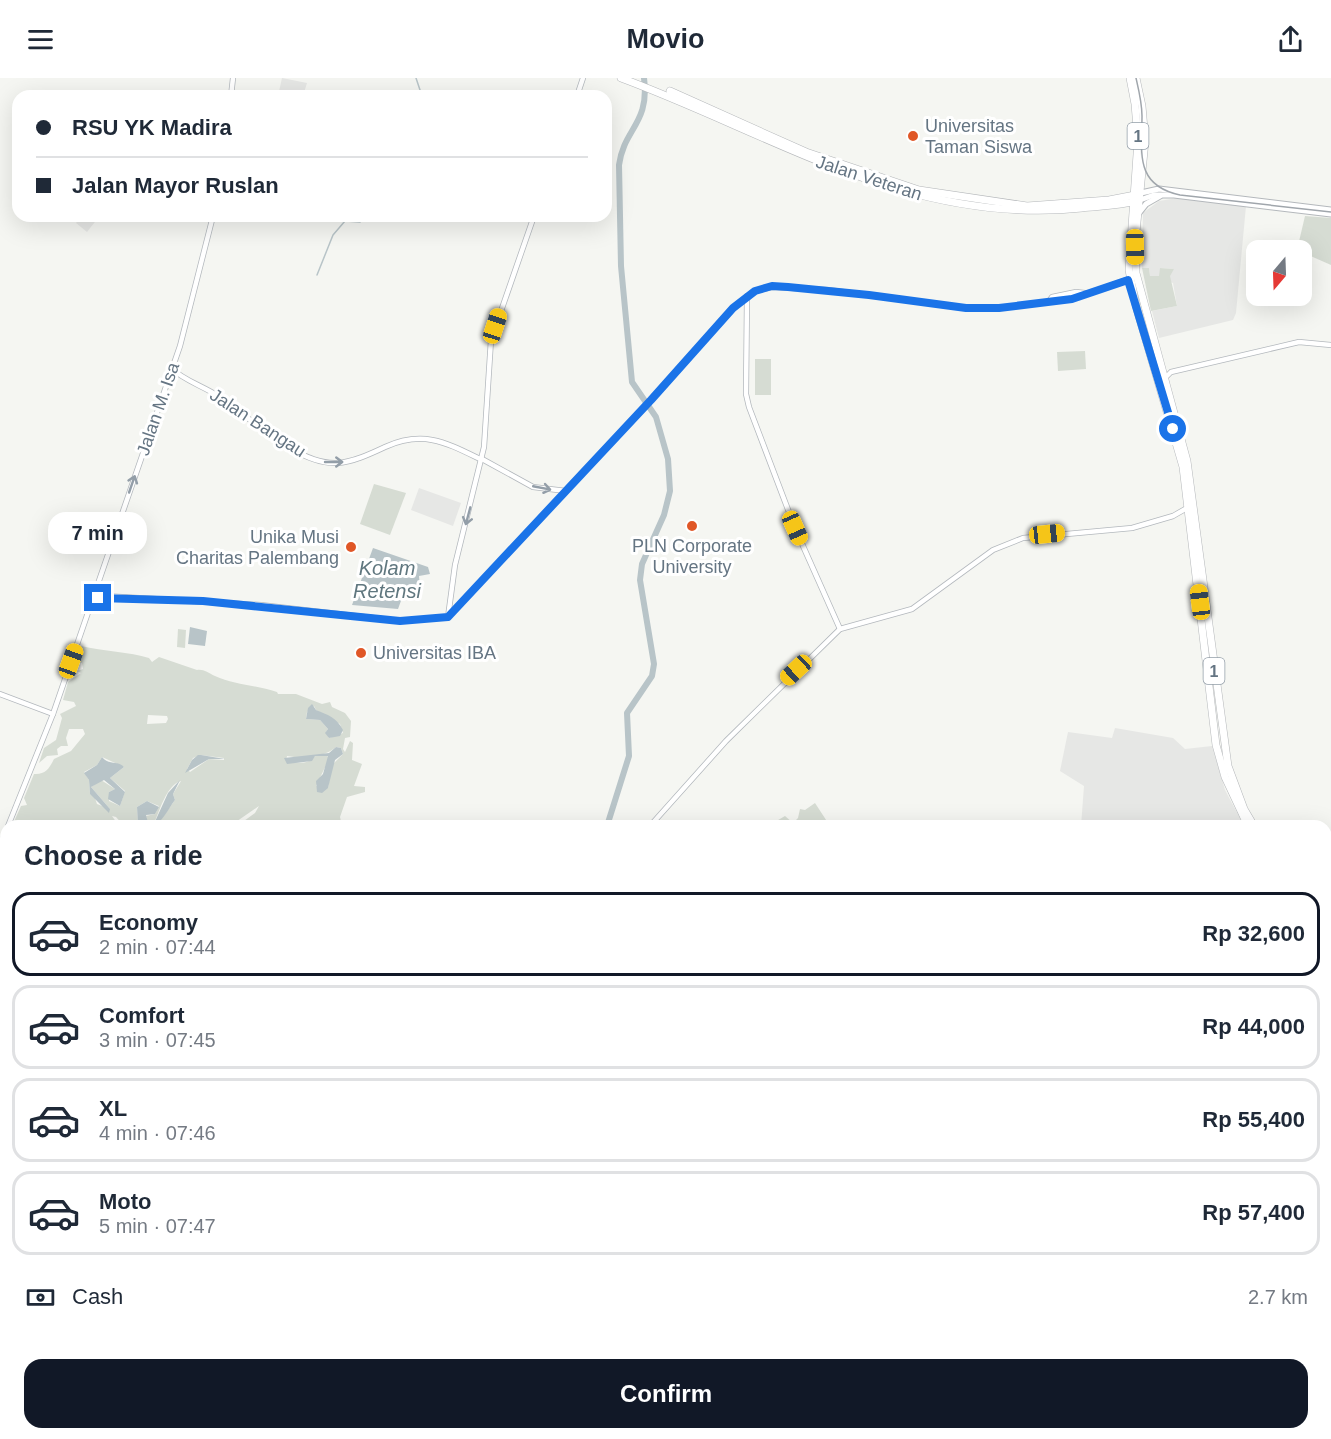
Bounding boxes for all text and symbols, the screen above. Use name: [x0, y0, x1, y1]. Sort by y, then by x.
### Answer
icon: menu: [24, 23, 57, 56]
icon: share: [1274, 23, 1307, 56]
text: Movio: [627, 24, 705, 54]
text: RSU YK Madira: [72, 115, 232, 140]
place label: Universitas Taman Siswa: [925, 116, 1033, 157]
road number: 1: [1128, 123, 1148, 149]
marker: Universitas Taman Siswa: [906, 129, 920, 143]
street label: Jalan Veteran: [814, 151, 924, 205]
text: Jalan Mayor Ruslan: [72, 173, 279, 198]
car: [1126, 229, 1144, 265]
north arrow: [1246, 240, 1312, 306]
map controls: [1246, 240, 1312, 306]
car: [481, 306, 509, 346]
street label: Jalan M. Isa: [133, 359, 184, 458]
street label: Jalan Bangau: [206, 385, 310, 461]
route start: [1159, 415, 1186, 442]
one-way arrow: [324, 456, 343, 468]
one-way arrow: [128, 475, 139, 494]
one-way arrow: [531, 483, 551, 494]
one-way arrow: [461, 506, 473, 525]
car: [779, 508, 811, 548]
callout: 7 min: [48, 511, 148, 553]
marker: PLN Corporate University: [685, 519, 699, 533]
text: 7 min: [71, 522, 124, 544]
car: [1028, 523, 1066, 545]
place label: Unika Musi Charitas Palembang: [176, 527, 339, 568]
place label: PLN Corporate University: [632, 536, 752, 577]
marker: Unika Musi Charitas Palembang: [344, 540, 358, 554]
water label: Kolam Retensi: [353, 557, 421, 602]
car: [1189, 583, 1211, 621]
route end: [84, 584, 111, 611]
car: [56, 641, 86, 681]
place label: Universitas IBA: [373, 643, 496, 663]
marker: Universitas IBA: [354, 646, 368, 660]
car: [777, 651, 815, 689]
road number: 1: [1204, 658, 1224, 684]
text: Choose a ride: [24, 841, 203, 871]
icon: car: [27, 907, 81, 961]
text: Economy: [99, 910, 198, 935]
text: Rp 32,600: [1202, 921, 1305, 946]
text: 2 min · 07:44: [99, 936, 216, 958]
icon: car: [27, 1000, 81, 1054]
text: Comfort: [99, 1003, 185, 1028]
text: Rp 44,000: [1202, 1014, 1305, 1039]
text: 3 min · 07:45: [99, 1029, 216, 1051]
icon: car: [27, 1093, 81, 1147]
text: XL: [99, 1096, 127, 1121]
text: Rp 55,400: [1202, 1107, 1305, 1132]
text: 4 min · 07:46: [99, 1122, 216, 1144]
icon: car: [27, 1186, 81, 1240]
text: Moto: [99, 1189, 152, 1214]
text: Rp 57,400: [1202, 1200, 1305, 1225]
text: 5 min · 07:47: [99, 1215, 216, 1237]
icon: cash: [24, 1281, 57, 1314]
text: Cash: [72, 1284, 123, 1309]
text: 2.7 km: [1248, 1286, 1308, 1308]
button: Confirm: [24, 1359, 1308, 1428]

